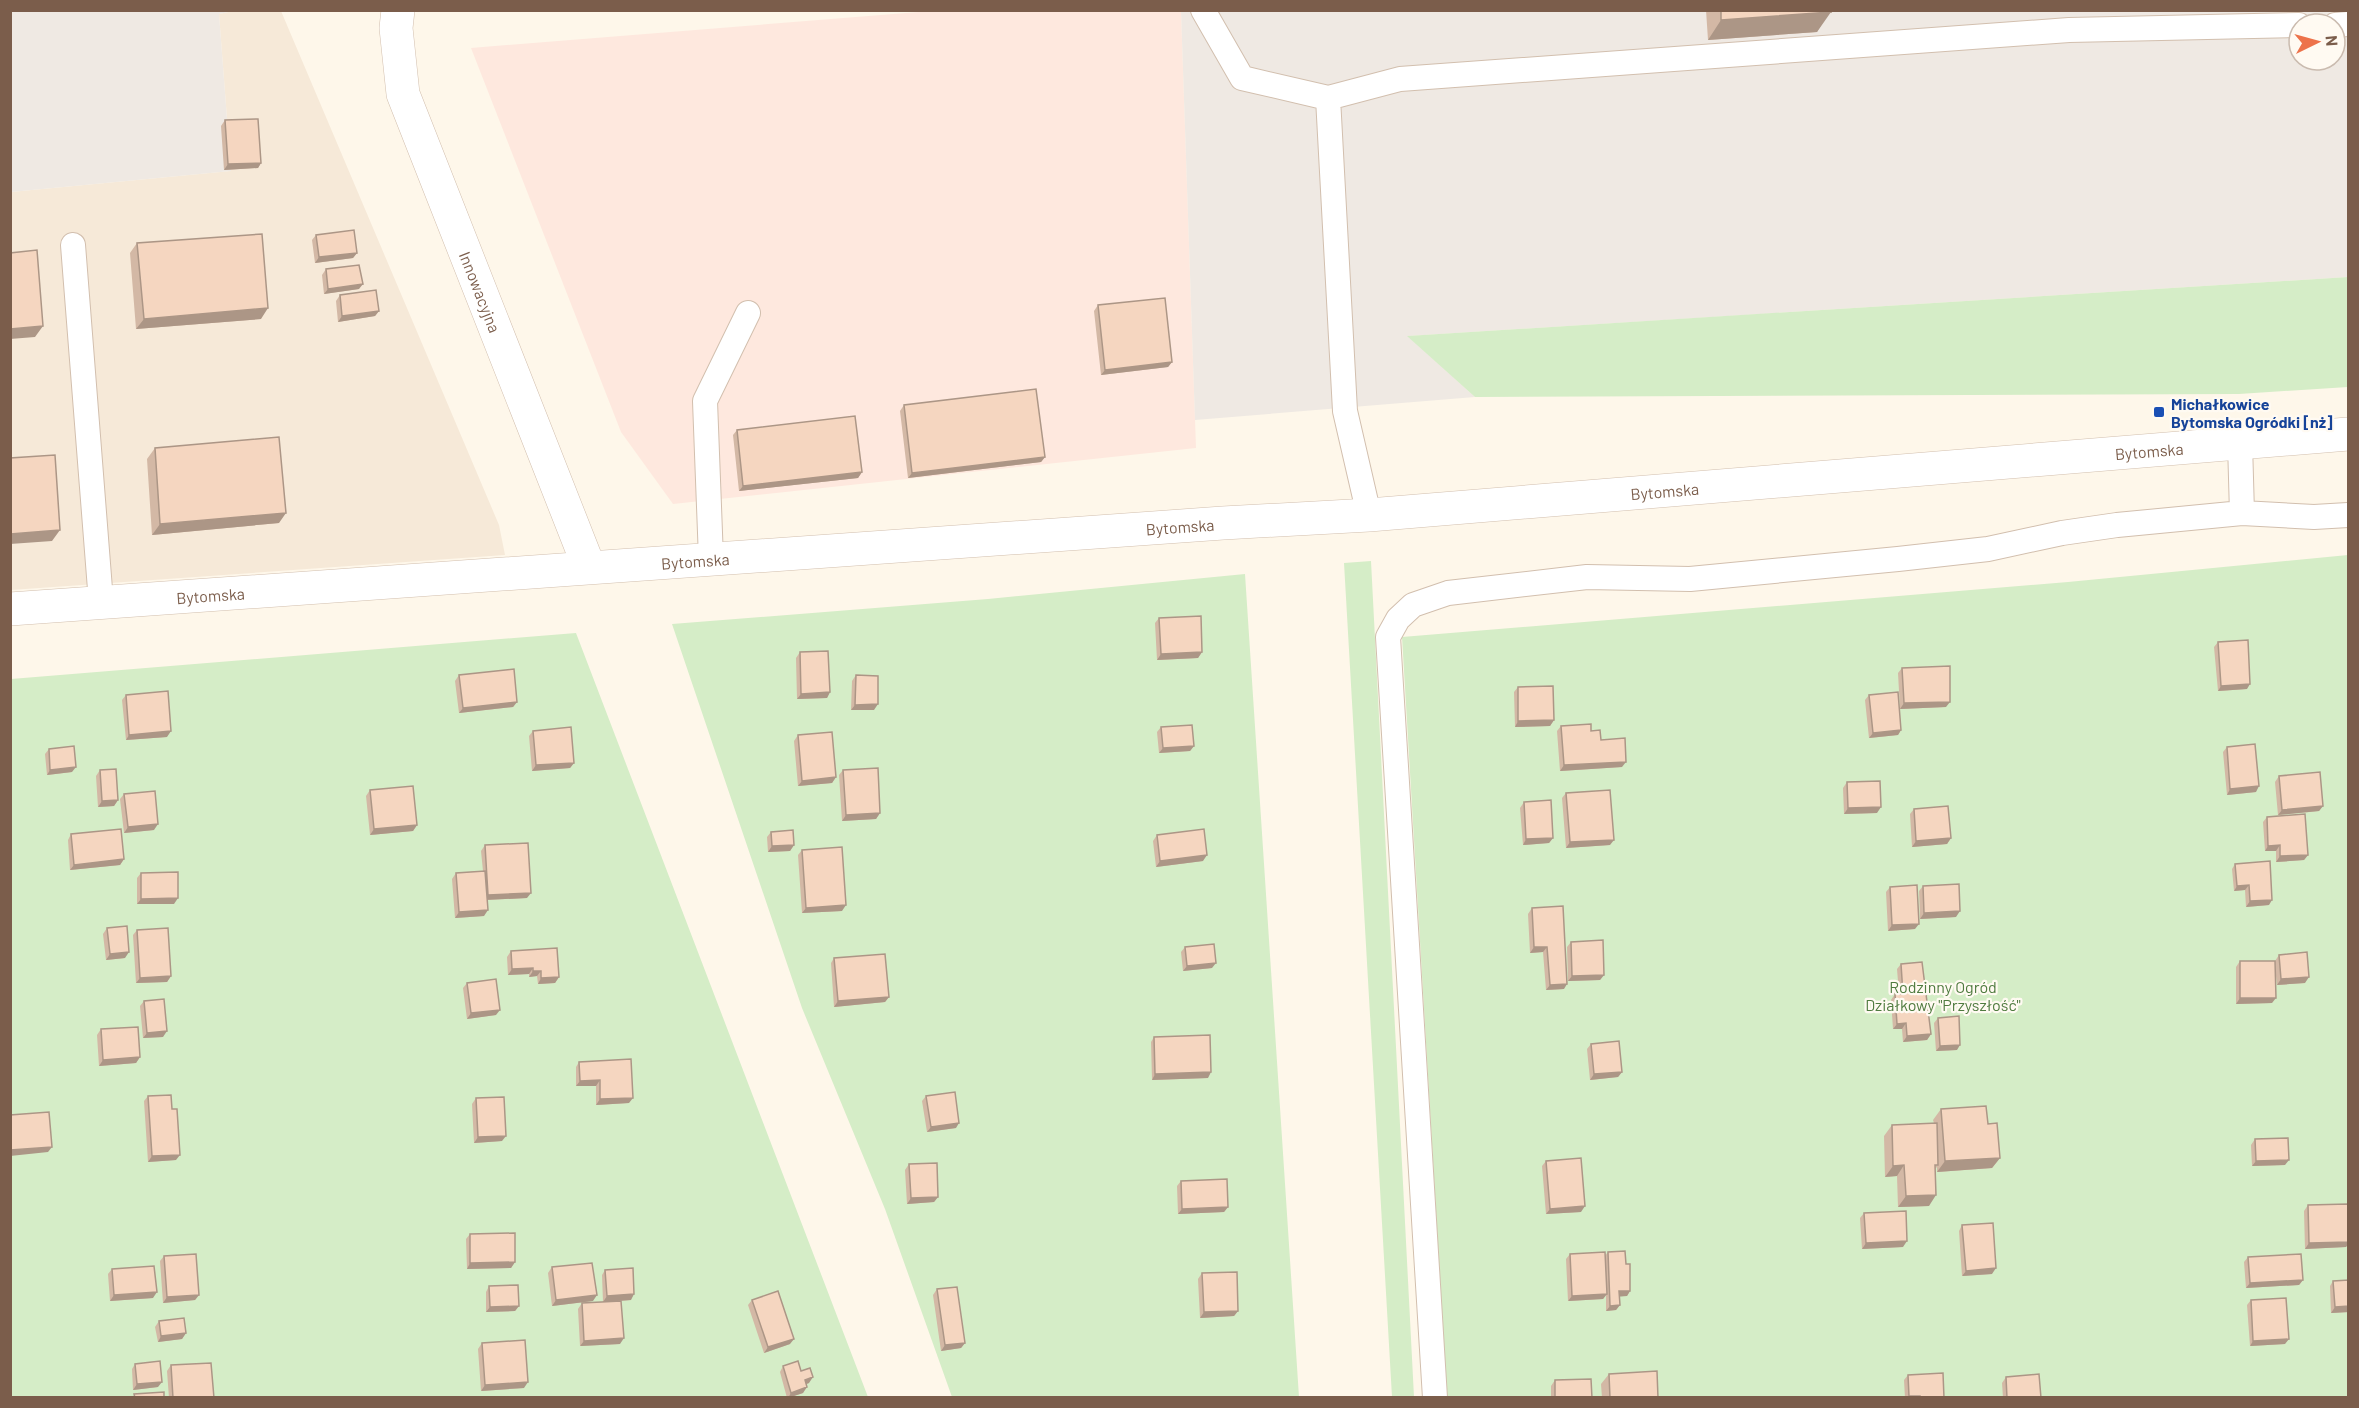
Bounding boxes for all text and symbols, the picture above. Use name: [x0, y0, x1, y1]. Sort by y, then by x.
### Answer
north arrow: [2287, 12, 2347, 72]
text: N: [2323, 35, 2342, 47]
street label: Innowacyjna: [456, 248, 505, 335]
place label: Michałkowice Bytomska Ogródki [nż]: [2171, 394, 2333, 431]
marker: Michałkowice Bytomska Ogródki [nż]: [2152, 405, 2166, 419]
street label: Bytomska: [2114, 438, 2184, 463]
street label: Bytomska: [1630, 478, 1700, 503]
street label: Bytomska: [1145, 514, 1215, 538]
street label: Bytomska: [660, 549, 730, 572]
street label: Bytomska: [176, 583, 245, 607]
park label: Rodzinny Ogród Działkowy "Przyszłość": [1865, 977, 2021, 1014]

